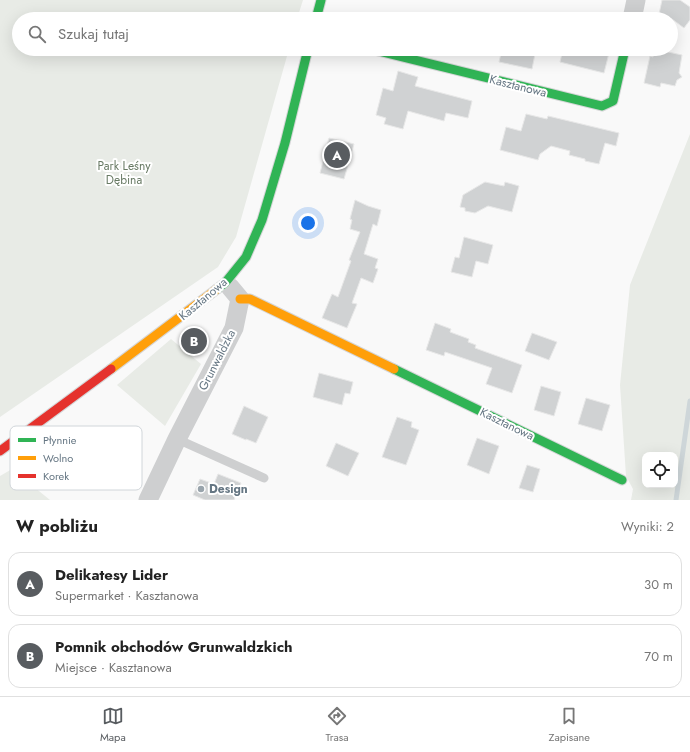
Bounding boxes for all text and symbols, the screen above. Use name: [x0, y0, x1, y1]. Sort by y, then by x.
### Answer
search box: [12, 12, 678, 56]
icon: search: [26, 23, 48, 45]
text: Szukaj tutaj: [58, 23, 129, 45]
street label: Kasztanowa: [488, 70, 549, 102]
pin: A: [324, 140, 350, 170]
park label: Park Leśny Dębina: [98, 157, 151, 189]
your location: [298, 213, 318, 233]
street label: Kasztanowa: [175, 273, 231, 325]
pin: B: [181, 326, 207, 356]
street label: Grunwaldzka: [194, 326, 240, 394]
street label: Kasztanowa: [477, 403, 537, 445]
legend: [10, 426, 142, 490]
text: Płynnie: [43, 432, 77, 448]
text: Wolno: [43, 450, 73, 466]
map controls: [642, 452, 678, 488]
button: locate: [642, 452, 678, 488]
text: Korek: [43, 468, 69, 484]
place label: Design: [209, 480, 248, 498]
marker: Design: [196, 484, 206, 494]
text: W pobliżu: [16, 514, 98, 538]
text: Wyniki: 2: [621, 517, 674, 536]
text: Delikatesy Lider: [55, 564, 168, 586]
text: A: [25, 575, 35, 594]
text: 30 m: [644, 575, 673, 594]
text: Supermarket · Kasztanowa: [55, 586, 198, 605]
text: Pomnik obchodów Grunwaldzkich: [55, 636, 293, 658]
text: B: [26, 647, 34, 666]
text: 70 m: [644, 647, 673, 666]
text: Miejsce · Kasztanowa: [55, 658, 172, 677]
tab: Mapa: [100, 705, 126, 745]
tab: Trasa: [326, 705, 349, 745]
tab: Zapisane: [548, 705, 590, 745]

